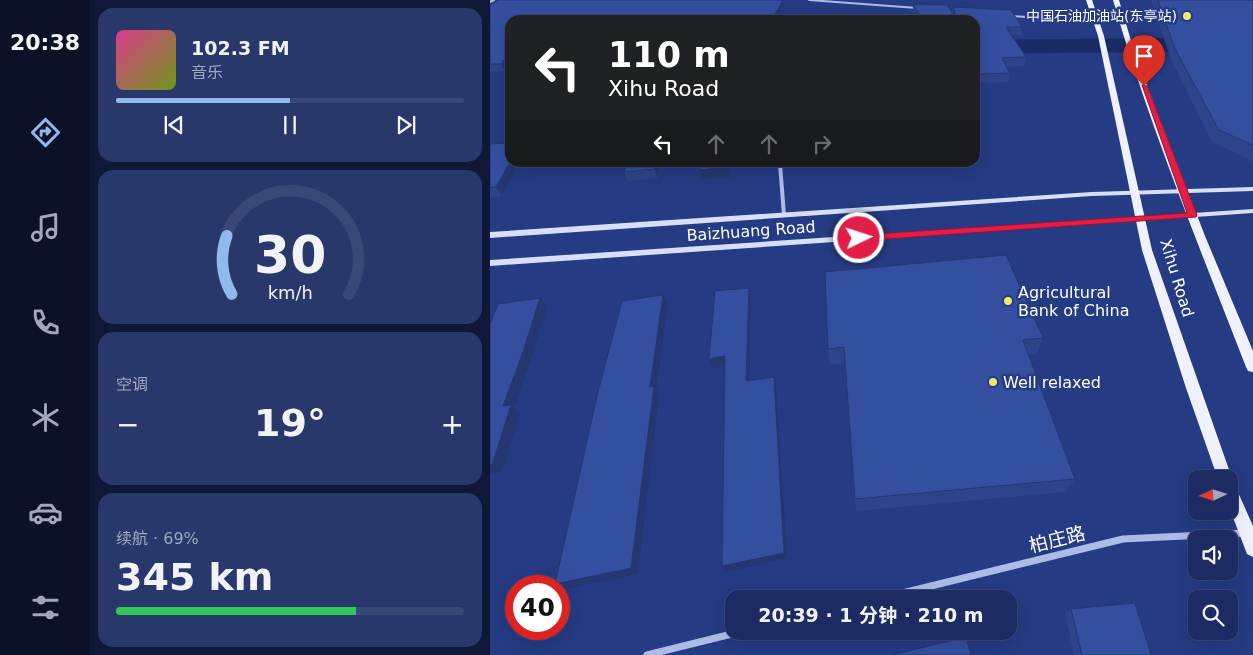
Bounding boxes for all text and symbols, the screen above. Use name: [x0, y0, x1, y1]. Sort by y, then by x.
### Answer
place label: 中国石油加油站(东亭站): [1026, 8, 1177, 24]
marker: 中国石油加油站(东亭站): [1181, 10, 1193, 22]
text: 20:38: [10, 30, 80, 55]
icon: left: [525, 35, 590, 100]
text: 110 m: [608, 35, 730, 75]
pin: [1123, 35, 1165, 86]
text: 102.3 FM: [191, 37, 290, 59]
icon: arrive: [1130, 42, 1158, 70]
text: 音乐: [191, 63, 223, 82]
text: Xihu Road: [608, 76, 719, 101]
icon: previous: [160, 111, 188, 139]
icon: pause: [276, 111, 304, 139]
icon: next: [392, 111, 420, 139]
icon: directions: [28, 115, 63, 150]
icon: left: [649, 130, 677, 158]
icon: ahead: [702, 130, 730, 158]
icon: ahead: [755, 130, 783, 158]
icon: right: [808, 130, 836, 158]
icon: music: [28, 210, 63, 245]
position arrow: [832, 211, 884, 263]
street label: Baizhuang Road: [686, 217, 816, 245]
text: 30: [254, 225, 326, 285]
street label: Xihu Road: [1156, 237, 1198, 319]
text: km/h: [267, 282, 313, 303]
place label: Agricultural Bank of China: [1018, 283, 1129, 320]
marker: Agricultural Bank of China: [1002, 295, 1014, 307]
icon: phone: [28, 305, 63, 340]
place label: Well relaxed: [1003, 373, 1101, 392]
text: 空调: [116, 375, 148, 394]
marker: Well relaxed: [987, 376, 999, 388]
icon: climate: [28, 400, 63, 435]
text: 19°: [254, 401, 326, 445]
text: −: [116, 408, 139, 441]
text: +: [441, 408, 464, 441]
north arrow: [1188, 470, 1238, 520]
map controls: [1188, 470, 1238, 640]
icon: car: [28, 495, 63, 530]
street label: 柏庄路: [1027, 521, 1087, 557]
text: 续航 · 69%: [116, 529, 199, 548]
button: sound: [1188, 530, 1238, 580]
text: 345 km: [116, 555, 273, 599]
speed limit sign: 40: [505, 575, 570, 640]
icon: filters: [28, 590, 63, 625]
button: search: [1188, 590, 1238, 640]
text: 20:39 · 1 分钟 · 210 m: [758, 604, 984, 626]

